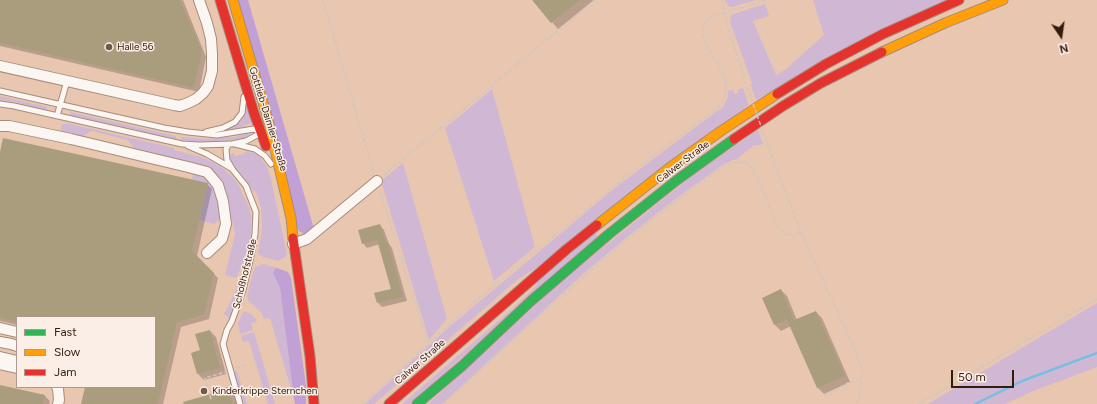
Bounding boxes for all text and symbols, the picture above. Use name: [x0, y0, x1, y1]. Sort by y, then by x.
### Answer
north arrow: [1041, 16, 1081, 56]
place label: Halle 56: [117, 41, 153, 53]
text: N: [1058, 41, 1069, 55]
marker: Halle 56: [104, 42, 114, 52]
street label: Gottlieb-Daimler-Straße: [246, 65, 290, 173]
street label: Calwer Straße: [654, 138, 712, 186]
street label: Schoßhofstraße: [231, 238, 259, 310]
legend: [16, 316, 156, 388]
text: Fast: [54, 325, 77, 339]
street label: Calwer Straße: [392, 337, 448, 387]
text: Slow: [54, 345, 80, 359]
scale bar: [953, 362, 1016, 388]
text: Jam: [54, 365, 77, 379]
text: 50 m: [958, 370, 986, 384]
place label: Kinderkrippe Sternchen: [212, 385, 317, 397]
marker: Kinderkrippe Sternchen: [199, 386, 209, 396]

